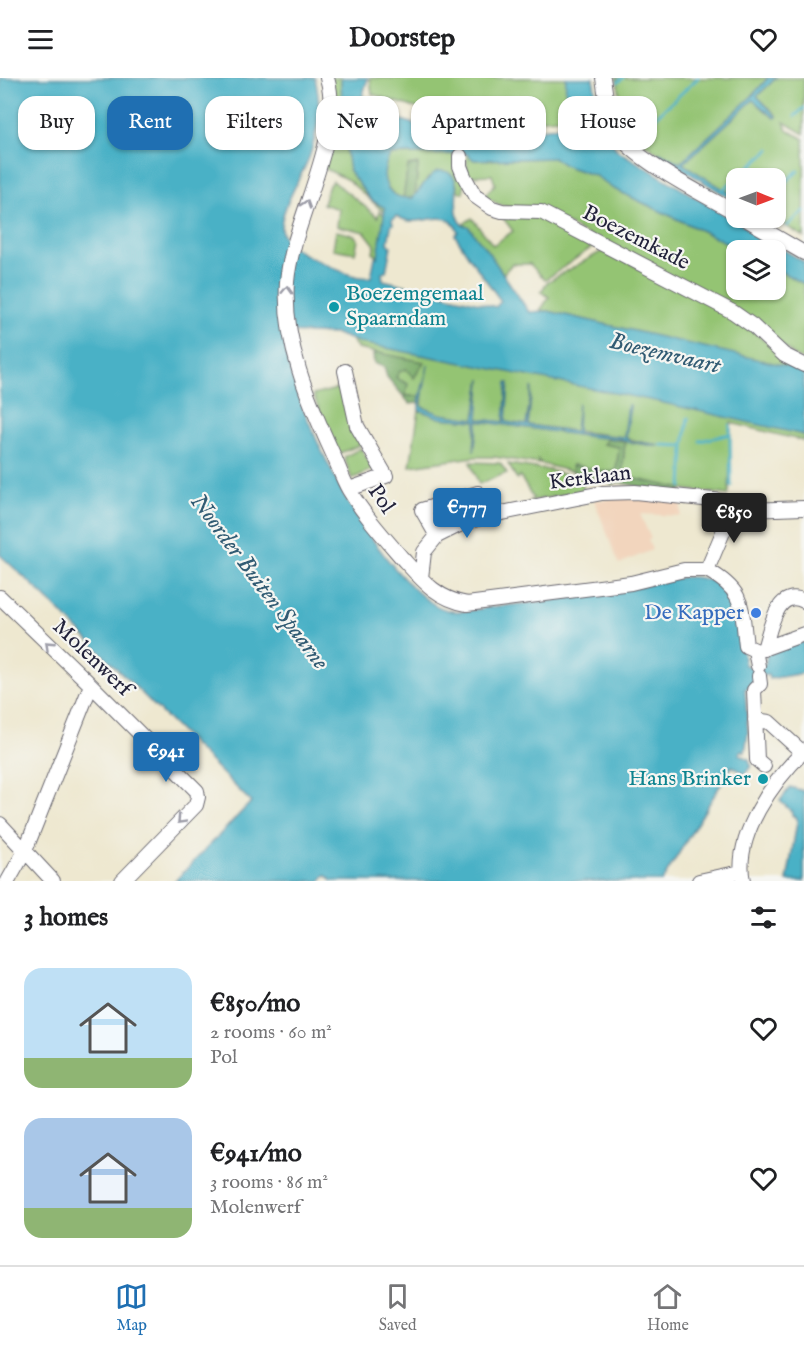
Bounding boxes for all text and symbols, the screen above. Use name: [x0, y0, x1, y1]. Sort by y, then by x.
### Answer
text: Doorstep: [349, 22, 455, 56]
icon: menu: [24, 23, 57, 56]
icon: heart: [747, 23, 780, 56]
chip: Buy: [18, 96, 95, 150]
chip: Rent: [107, 96, 193, 150]
chip: Filters: [205, 96, 304, 150]
chip: New: [316, 96, 399, 150]
chip: Apartment: [411, 96, 546, 150]
chip: House: [558, 96, 657, 150]
north arrow: [726, 168, 786, 228]
map controls: [726, 168, 786, 300]
one-way arrow: [299, 199, 311, 210]
street label: Boezemkade: [578, 199, 694, 277]
button: layers: [726, 240, 786, 300]
place label: Boezemgemaal Spaarndam: [346, 280, 484, 333]
one-way arrow: [281, 286, 294, 295]
marker: Boezemgemaal Spaarndam: [327, 300, 341, 314]
water label: Boezemvaart: [606, 326, 725, 382]
street label: Kerklaan: [547, 459, 633, 497]
street label: Pol: [361, 479, 401, 519]
water label: Noorder Buiten Spaarne: [183, 488, 335, 676]
pin: €777: [431, 488, 503, 539]
pin: €850: [698, 493, 770, 544]
text: €777: [447, 495, 487, 520]
text: €850: [716, 500, 752, 525]
place label: De Kapper: [644, 599, 744, 627]
marker: De Kapper: [749, 606, 763, 620]
street label: Molenwerf: [46, 613, 141, 706]
one-way arrow: [45, 641, 55, 652]
pin: €941: [130, 732, 202, 783]
text: €941: [147, 739, 185, 764]
place label: Hans Brinker: [628, 765, 751, 793]
marker: Hans Brinker: [756, 772, 770, 786]
one-way arrow: [178, 812, 189, 823]
text: 3 homes: [24, 901, 108, 934]
icon: filters: [747, 901, 780, 934]
text: €850/mo: [210, 987, 300, 1020]
icon: home: [72, 992, 144, 1064]
icon: heart: [747, 1012, 780, 1045]
text: 2 rooms · 60 m²: [210, 1020, 332, 1045]
text: Pol: [210, 1045, 237, 1070]
text: €941/mo: [210, 1137, 302, 1170]
icon: home: [72, 1142, 144, 1214]
icon: heart: [747, 1162, 780, 1195]
text: 3 rooms · 86 m²: [210, 1170, 328, 1195]
text: Molenwerf: [210, 1195, 301, 1220]
tab: Map: [115, 1280, 148, 1336]
tab: Saved: [379, 1280, 417, 1336]
tab: Home: [647, 1280, 689, 1336]

